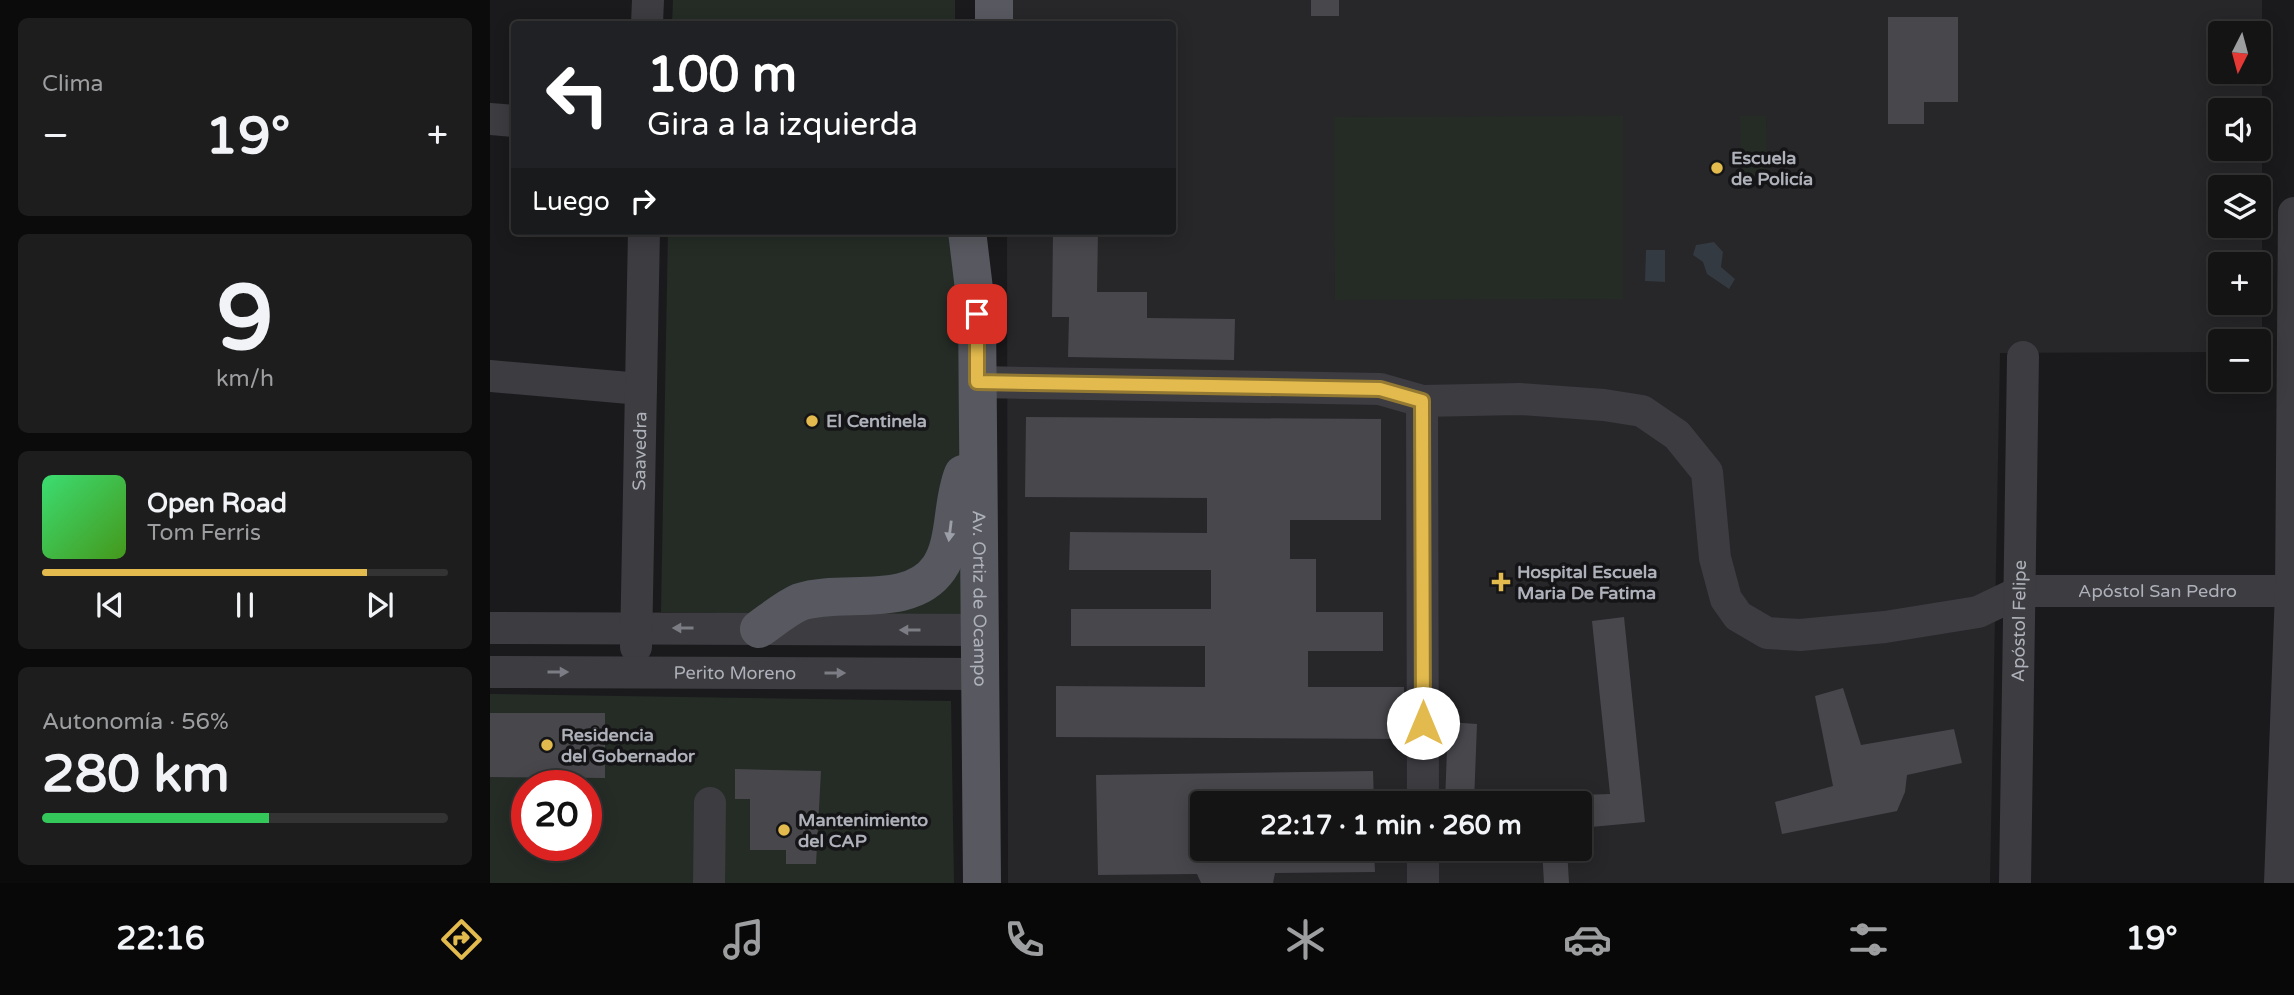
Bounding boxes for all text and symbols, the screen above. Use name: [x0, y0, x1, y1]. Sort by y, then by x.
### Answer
north arrow: [2208, 21, 2272, 84]
map controls: [2208, 21, 2271, 392]
text: 100 m: [647, 46, 797, 105]
icon: left: [532, 49, 623, 140]
text: Clima: [42, 70, 103, 98]
button: sound: [2208, 98, 2271, 161]
text: 19°: [205, 105, 290, 168]
text: Gira a la izquierda: [647, 106, 918, 144]
text: −: [42, 113, 69, 159]
text: +: [427, 113, 448, 159]
place label: Escuela de Policía: [1731, 147, 1813, 190]
marker: Escuela de Policía: [1709, 160, 1725, 176]
button: layers: [2208, 175, 2271, 238]
icon: right: [624, 182, 662, 220]
text: Luego: [532, 186, 610, 217]
button: +: [2208, 252, 2271, 315]
text: 9: [216, 264, 274, 374]
pin: [947, 284, 1007, 344]
icon: arrive: [958, 295, 996, 333]
button: −: [2208, 329, 2271, 392]
text: km/h: [216, 365, 274, 393]
place label: El Centinela: [826, 410, 927, 432]
street label: Saavedra: [628, 411, 652, 491]
marker: El Centinela: [804, 413, 820, 429]
text: Open Road: [147, 488, 287, 519]
street label: Av. Ortiz de Ocampo: [968, 510, 991, 687]
text: Tom Ferris: [147, 519, 261, 547]
one-way arrow: [945, 520, 956, 542]
street label: Apóstol Felipe: [2007, 560, 2031, 682]
place label: Hospital Escuela Maria De Fatima: [1517, 561, 1657, 604]
marker: Hospital Escuela Maria De Fatima: [1491, 572, 1511, 592]
street label: Apóstol San Pedro: [2078, 580, 2237, 602]
icon: previous: [91, 586, 129, 624]
icon: pause: [226, 586, 264, 624]
icon: next: [361, 586, 399, 624]
one-way arrow: [672, 622, 694, 634]
one-way arrow: [899, 624, 921, 636]
street label: Perito Moreno: [674, 662, 796, 684]
one-way arrow: [547, 666, 569, 678]
one-way arrow: [824, 667, 846, 679]
position arrow: [1386, 686, 1460, 760]
text: Autonomía · 56%: [42, 708, 229, 736]
place label: Residencia del Gobernador: [561, 724, 696, 767]
marker: Residencia del Gobernador: [539, 737, 555, 753]
text: 280 km: [42, 743, 230, 806]
speed limit sign: 20: [511, 770, 602, 861]
place label: Mantenimiento del CAP: [798, 809, 928, 852]
text: 22:17 · 1 min · 260 m: [1260, 810, 1522, 841]
marker: Mantenimiento del CAP: [776, 822, 792, 838]
icon: directions: [437, 915, 486, 964]
icon: music: [719, 915, 768, 964]
icon: phone: [1000, 915, 1049, 964]
icon: climate: [1281, 915, 1330, 964]
icon: car: [1563, 915, 1612, 964]
icon: filters: [1844, 915, 1893, 964]
text: 22:16: [116, 920, 205, 958]
text: 19°: [2125, 920, 2178, 958]

